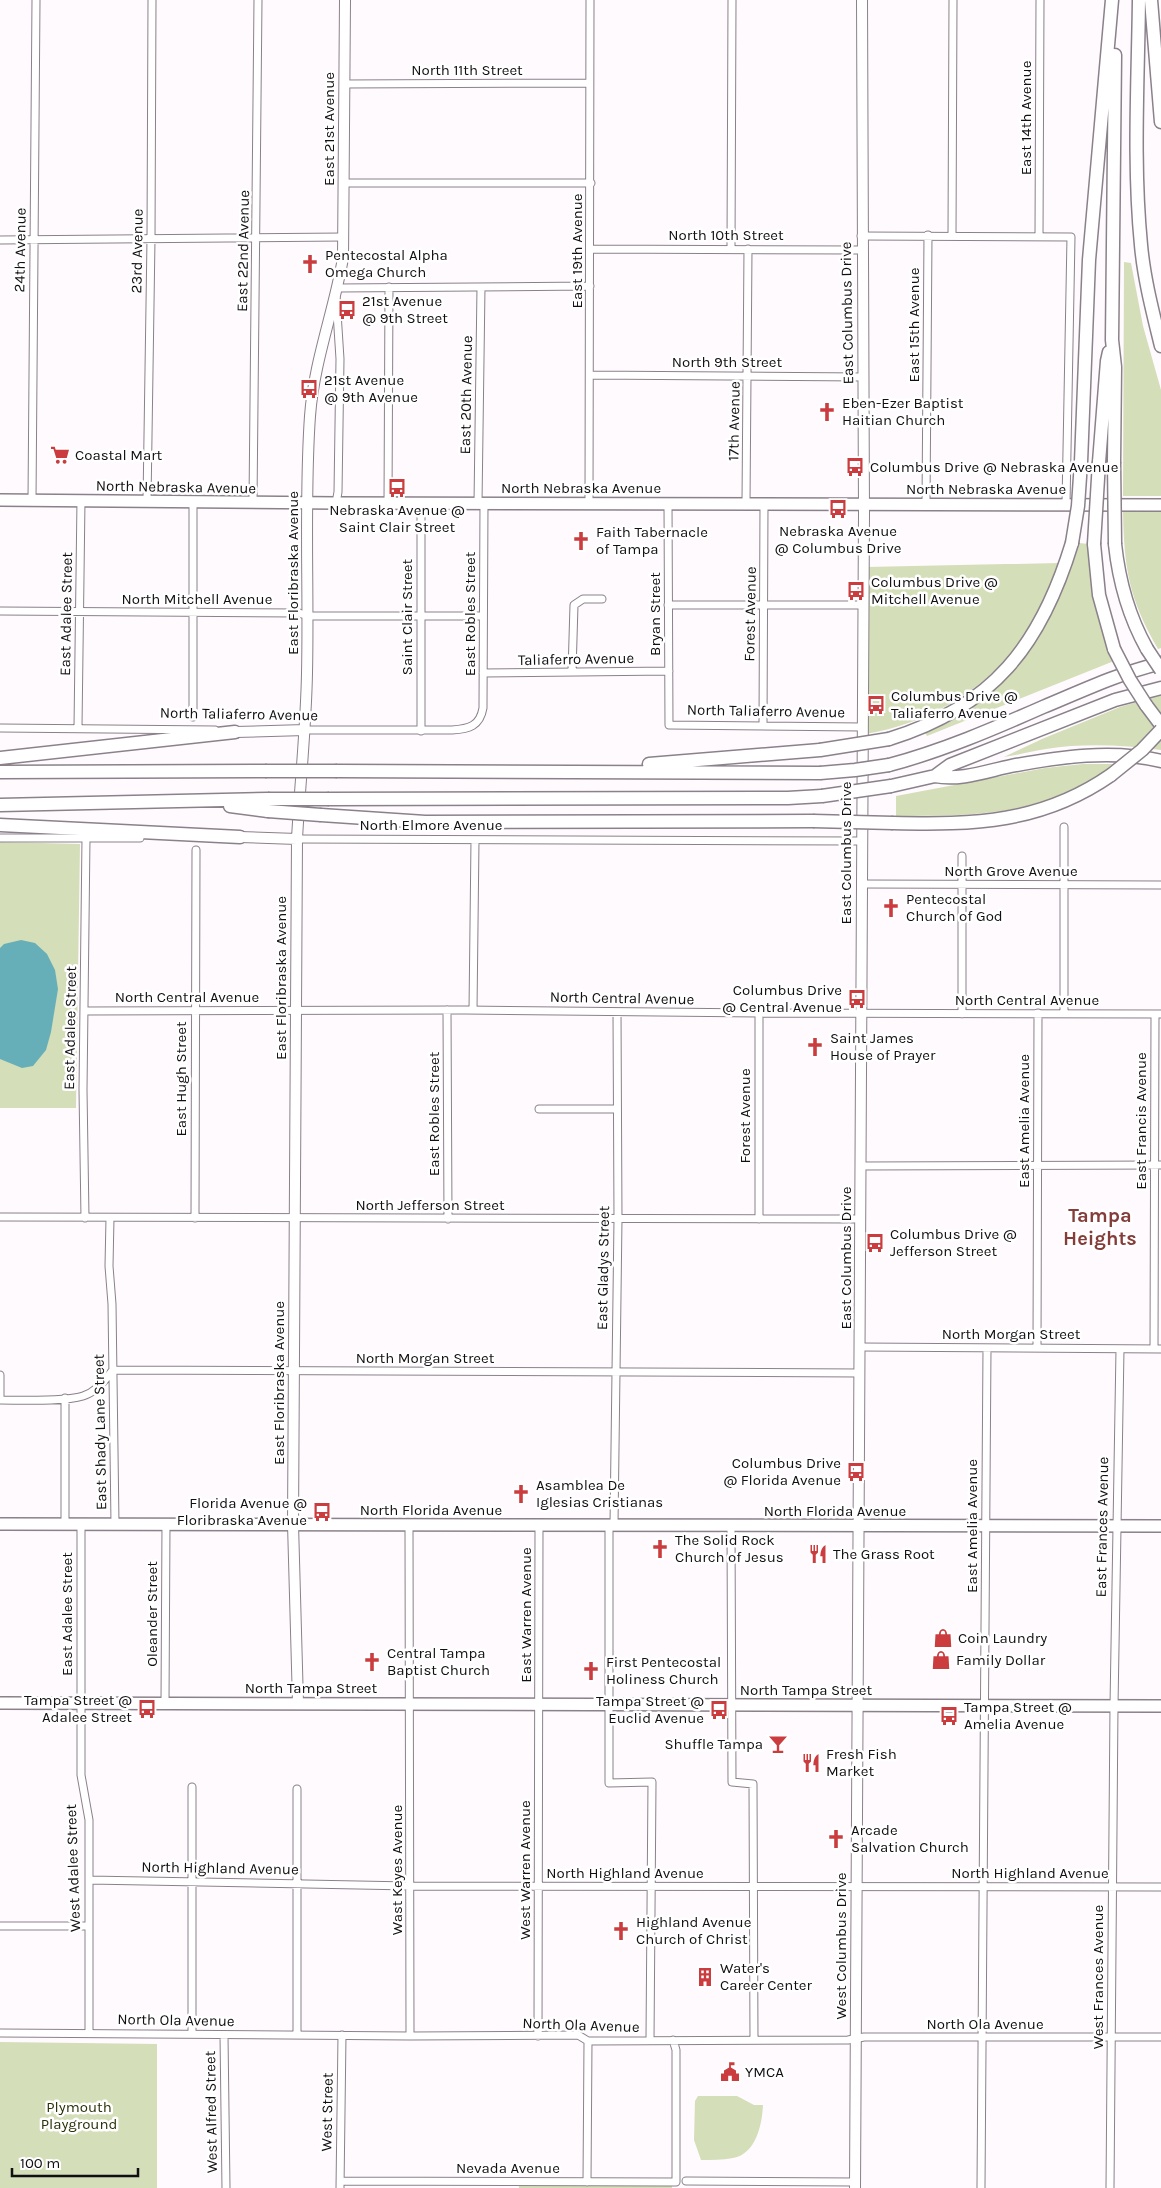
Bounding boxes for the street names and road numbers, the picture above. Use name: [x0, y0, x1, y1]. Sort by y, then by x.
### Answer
street label: North 11th Street: [411, 61, 523, 79]
street label: East 14th Avenue: [1017, 61, 1035, 175]
street label: East 21st Avenue: [320, 72, 338, 186]
street label: East 22nd Avenue: [233, 190, 253, 312]
street label: East 19th Avenue: [568, 193, 586, 309]
street label: 24th Avenue: [10, 207, 30, 293]
street label: 23rd Avenue: [127, 208, 147, 294]
street label: North 10th Street: [668, 226, 784, 244]
street label: East Columbus Drive: [837, 241, 857, 385]
street label: East 15th Avenue: [905, 268, 923, 382]
street label: East 20th Avenue: [456, 335, 476, 455]
street label: North 9th Street: [672, 353, 782, 371]
street label: 17th Avenue: [724, 381, 744, 461]
street label: North Nebraska Avenue: [96, 477, 256, 497]
street label: North Nebraska Avenue: [501, 479, 661, 497]
street label: North Nebraska Avenue: [906, 480, 1066, 498]
street label: East Floribraska Avenue: [284, 491, 302, 655]
street label: East Robles Street: [461, 551, 479, 676]
street label: East Adalee Street: [56, 552, 76, 676]
street label: Saint Clair Street: [398, 558, 416, 675]
street label: Forest Avenue: [740, 566, 760, 662]
street label: Bryan Street: [646, 572, 664, 656]
street label: North Mitchell Avenue: [122, 590, 272, 608]
street label: Taliaferro Avenue: [518, 649, 634, 669]
street label: North Taliaferro Avenue: [687, 701, 845, 721]
street label: North Taliaferro Avenue: [160, 704, 318, 724]
street label: East Columbus Drive: [837, 782, 855, 924]
street label: North Elmore Avenue: [359, 816, 503, 834]
street label: North Grove Avenue: [944, 862, 1078, 880]
street label: East Floribraska Avenue: [272, 896, 290, 1060]
street label: East Adalee Street: [60, 966, 80, 1090]
street label: North Central Avenue: [115, 988, 259, 1006]
street label: North Central Avenue: [550, 988, 694, 1008]
street label: North Central Avenue: [955, 991, 1099, 1009]
street label: East Hugh Street: [172, 1021, 190, 1137]
street label: East Robles Street: [425, 1051, 443, 1176]
street label: East Francis Avenue: [1132, 1052, 1150, 1190]
street label: East Amelia Avenue: [1015, 1054, 1033, 1188]
street label: Forest Avenue: [736, 1068, 754, 1164]
street label: East Columbus Drive: [837, 1187, 855, 1329]
street label: North Jefferson Street: [355, 1196, 505, 1214]
street label: East Gladys Street: [593, 1205, 613, 1330]
street label: East Floribraska Avenue: [270, 1301, 288, 1465]
street label: North Morgan Street: [942, 1325, 1081, 1343]
street label: North Morgan Street: [356, 1349, 495, 1367]
street label: East Shady Lane Street: [90, 1353, 110, 1510]
street label: East Frances Avenue: [1092, 1457, 1112, 1597]
street label: East Amelia Avenue: [963, 1459, 981, 1593]
street label: North Florida Avenue: [360, 1501, 502, 1519]
street label: North Florida Avenue: [764, 1502, 906, 1520]
street label: East Warren Avenue: [517, 1547, 535, 1683]
street label: East Adalee Street: [58, 1552, 76, 1676]
street label: Oleander Street: [143, 1561, 161, 1667]
street label: North Tampa Street: [245, 1679, 378, 1697]
street label: North Tampa Street: [740, 1681, 873, 1699]
street label: West Warren Avenue: [516, 1800, 534, 1940]
street label: West Adalee Street: [62, 1803, 84, 1932]
street label: Wast Keyes Avenue: [388, 1805, 406, 1935]
street label: North Highland Avenue: [141, 1858, 299, 1878]
street label: North Highland Avenue: [546, 1864, 704, 1882]
street label: North Highland Avenue: [951, 1864, 1109, 1882]
street label: West Columbus Drive: [832, 1873, 850, 2019]
street label: West Frances Avenue: [1089, 1905, 1107, 2049]
street label: North Ola Avenue: [117, 2010, 235, 2030]
street label: North Ola Avenue: [522, 2014, 640, 2036]
street label: North Ola Avenue: [926, 2015, 1044, 2033]
street label: West Alfred Street: [201, 2050, 221, 2173]
street label: West Street: [317, 2072, 337, 2152]
street label: Nevada Avenue: [456, 2159, 560, 2177]

